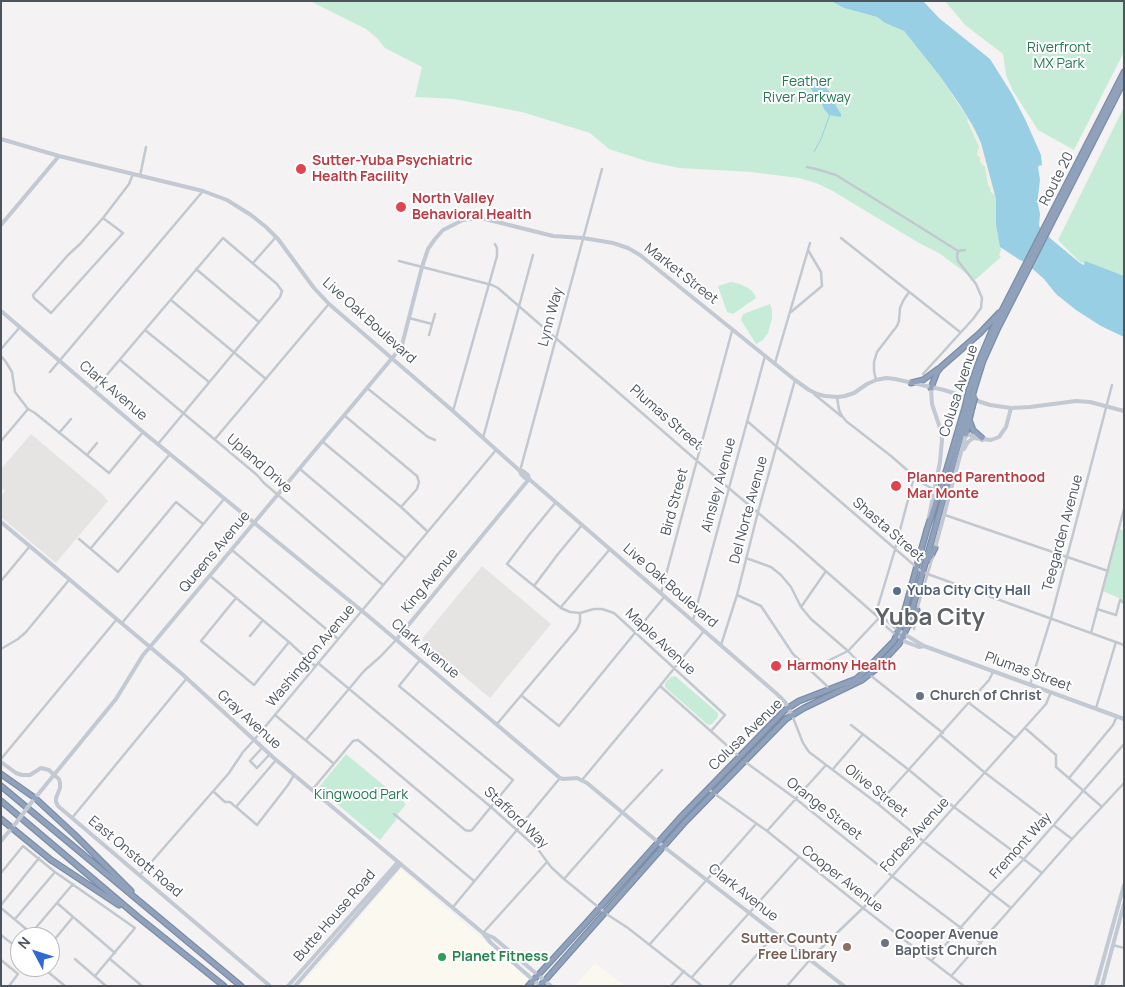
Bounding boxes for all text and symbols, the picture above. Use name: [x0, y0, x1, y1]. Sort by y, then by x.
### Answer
park label: Riverfront MX Park: [1027, 40, 1091, 72]
park label: Feather River Parkway: [763, 74, 851, 106]
street label: Route 20: [1036, 149, 1078, 209]
place label: Sutter-Yuba Psychiatric Health Facility: [312, 153, 473, 186]
marker: Sutter-Yuba Psychiatric Health Facility: [294, 162, 308, 176]
place label: North Valley Behavioral Health: [412, 191, 532, 223]
marker: North Valley Behavioral Health: [394, 200, 408, 214]
street label: Market Street: [641, 240, 721, 308]
street label: Live Oak Boulevard: [319, 275, 419, 367]
street label: Lynn Way: [535, 286, 567, 348]
street label: Colusa Avenue: [936, 343, 982, 439]
street label: Clark Avenue: [76, 358, 150, 424]
street label: Plumas Street: [626, 382, 706, 454]
street label: Upland Drive: [223, 431, 295, 497]
street label: Ainsley Avenue: [698, 436, 740, 534]
street label: Del Norte Avenue: [727, 454, 771, 566]
street label: Bird Street: [658, 467, 692, 537]
place label: Planned Parenthood Mar Monte: [907, 470, 1045, 502]
street label: Teegarden Avenue: [1039, 473, 1087, 593]
marker: Planned Parenthood Mar Monte: [889, 479, 903, 493]
street label: Shasta Street: [849, 494, 927, 566]
street label: Queens Avenue: [176, 508, 254, 596]
street label: Live Oak Boulevard: [619, 540, 721, 632]
street label: King Avenue: [398, 545, 462, 617]
place label: Yuba City City Hall: [907, 583, 1031, 599]
marker: Yuba City City Hall: [891, 585, 903, 597]
street label: Washington Avenue: [263, 601, 359, 711]
district label: Yuba City: [875, 604, 985, 632]
street label: Maple Avenue: [621, 605, 699, 679]
street label: Clark Avenue: [388, 616, 462, 682]
street label: Plumas Street: [982, 649, 1074, 695]
place label: Harmony Health: [787, 658, 896, 674]
marker: Harmony Health: [769, 659, 783, 673]
street label: Gray Avenue: [214, 687, 284, 753]
place label: Church of Christ: [930, 688, 1042, 704]
marker: Church of Christ: [914, 690, 926, 702]
street label: Colusa Avenue: [706, 696, 786, 774]
street label: Olive Street: [841, 761, 911, 821]
street label: Orange Street: [783, 774, 865, 844]
street label: Stafford Way: [480, 784, 552, 852]
park label: Kingwood Park: [314, 787, 408, 803]
street label: Forbes Avenue: [877, 794, 953, 876]
street label: Fremont Way: [987, 809, 1055, 883]
street label: East Onstott Road: [85, 813, 185, 901]
street label: Cooper Avenue: [798, 842, 886, 916]
street label: Clark Avenue: [705, 861, 781, 925]
street label: Butte House Road: [291, 867, 379, 965]
north arrow: [10, 927, 60, 977]
place label: Cooper Avenue Baptist Church: [895, 927, 999, 960]
place label: Sutter County Free Library: [741, 931, 837, 964]
text: N: [13, 933, 34, 953]
marker: Cooper Avenue Baptist Church: [879, 937, 891, 949]
marker: Sutter County Free Library: [841, 941, 853, 953]
place label: Planet Fitness: [452, 949, 548, 965]
marker: Planet Fitness: [436, 951, 448, 963]

